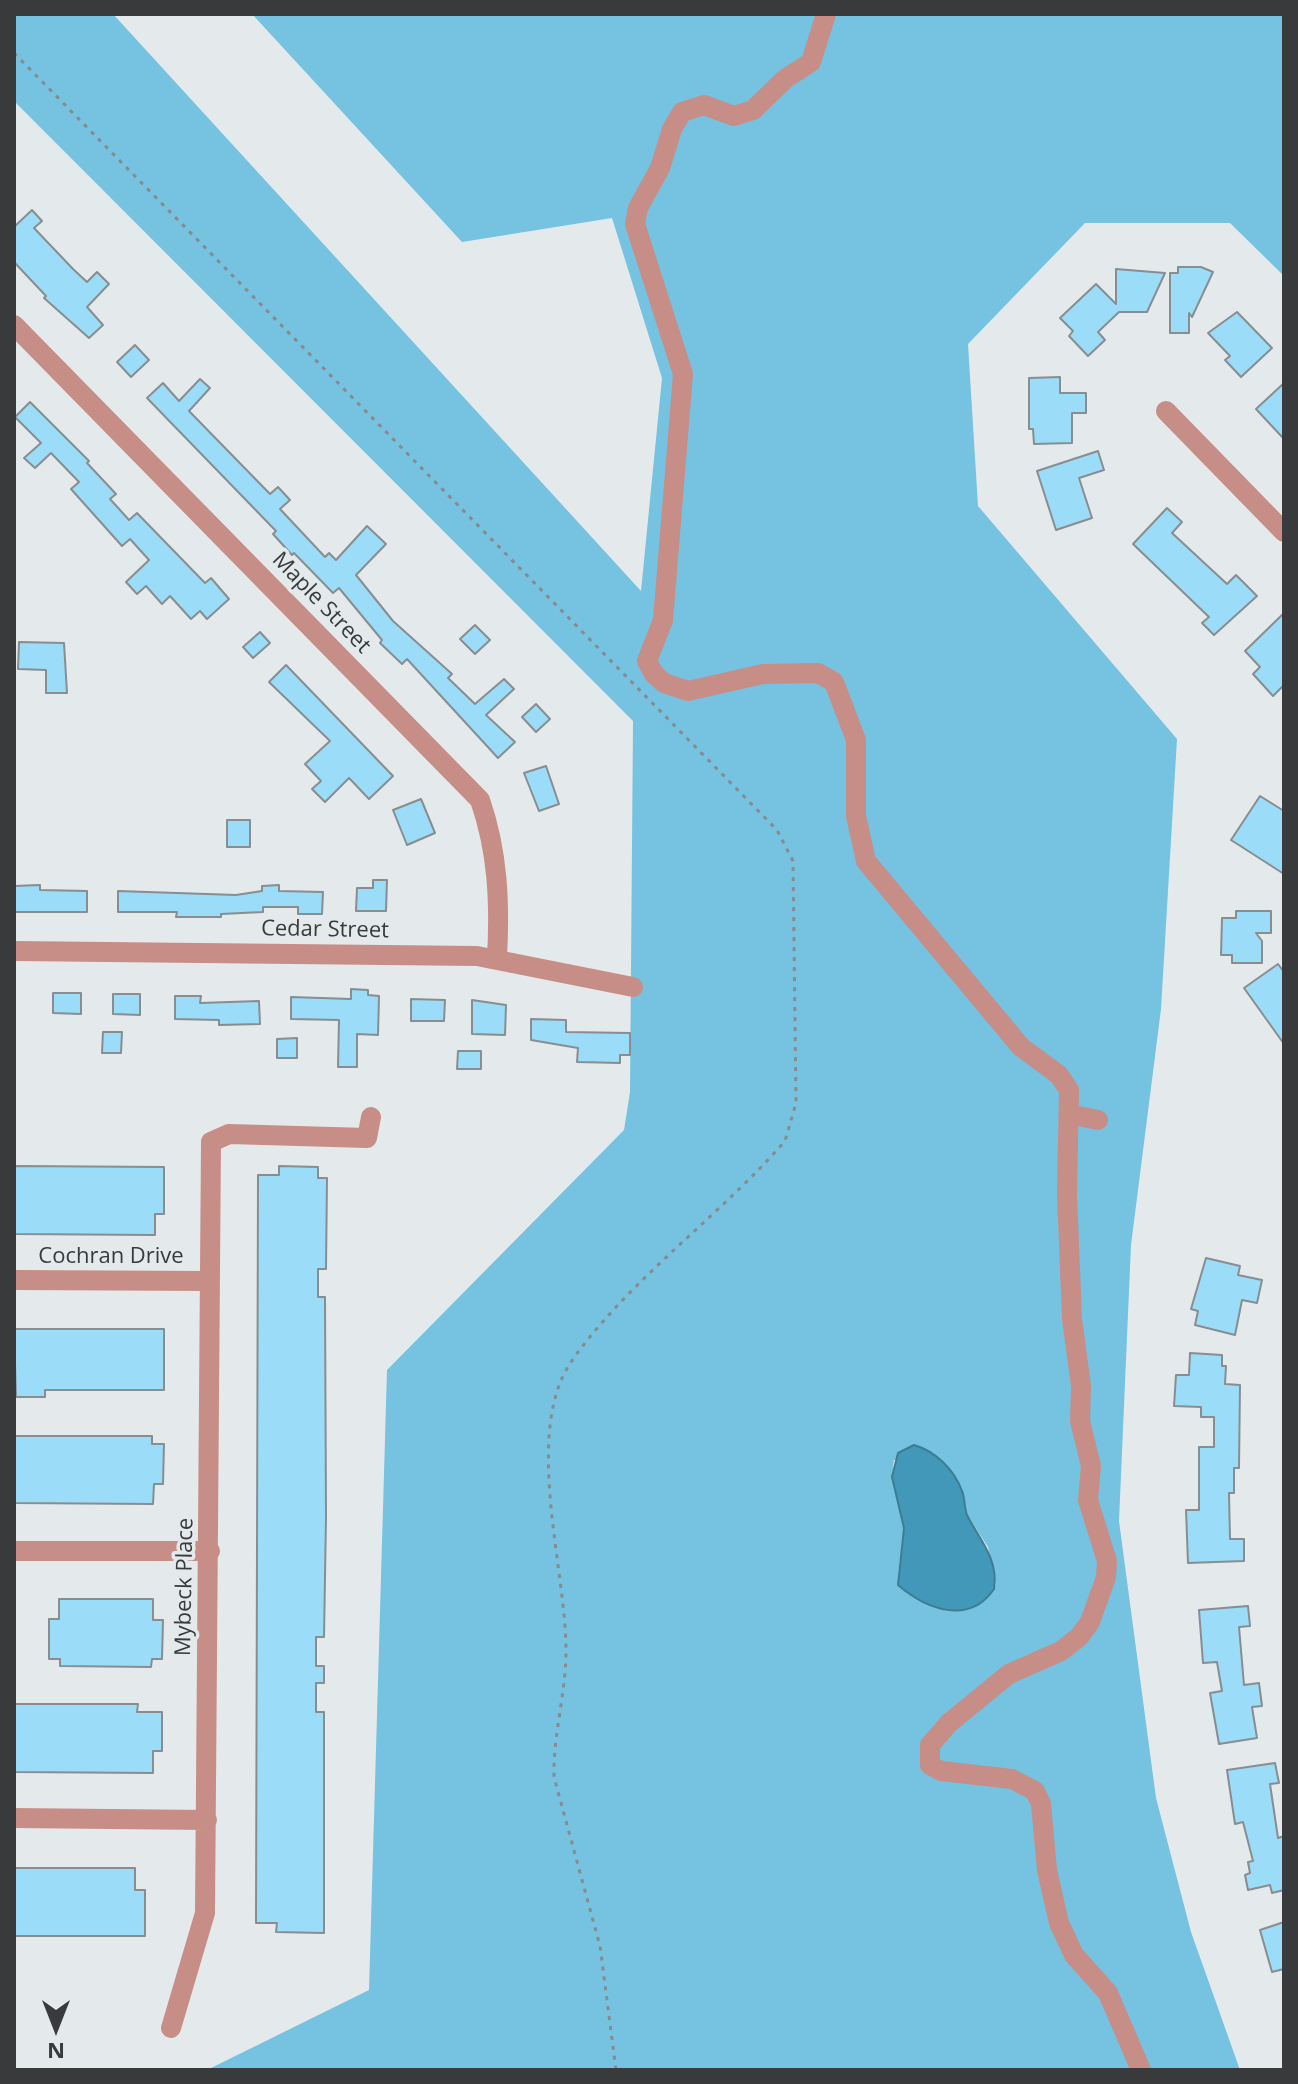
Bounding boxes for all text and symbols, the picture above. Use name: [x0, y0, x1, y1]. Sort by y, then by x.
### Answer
street label: Maple Street: [266, 547, 376, 659]
street label: Cedar Street: [261, 916, 389, 944]
street label: Cochran Drive: [38, 1244, 184, 1270]
street label: Mybeck Place: [171, 1518, 199, 1656]
north arrow: [16, 1988, 96, 2068]
text: N: [47, 2037, 65, 2067]

